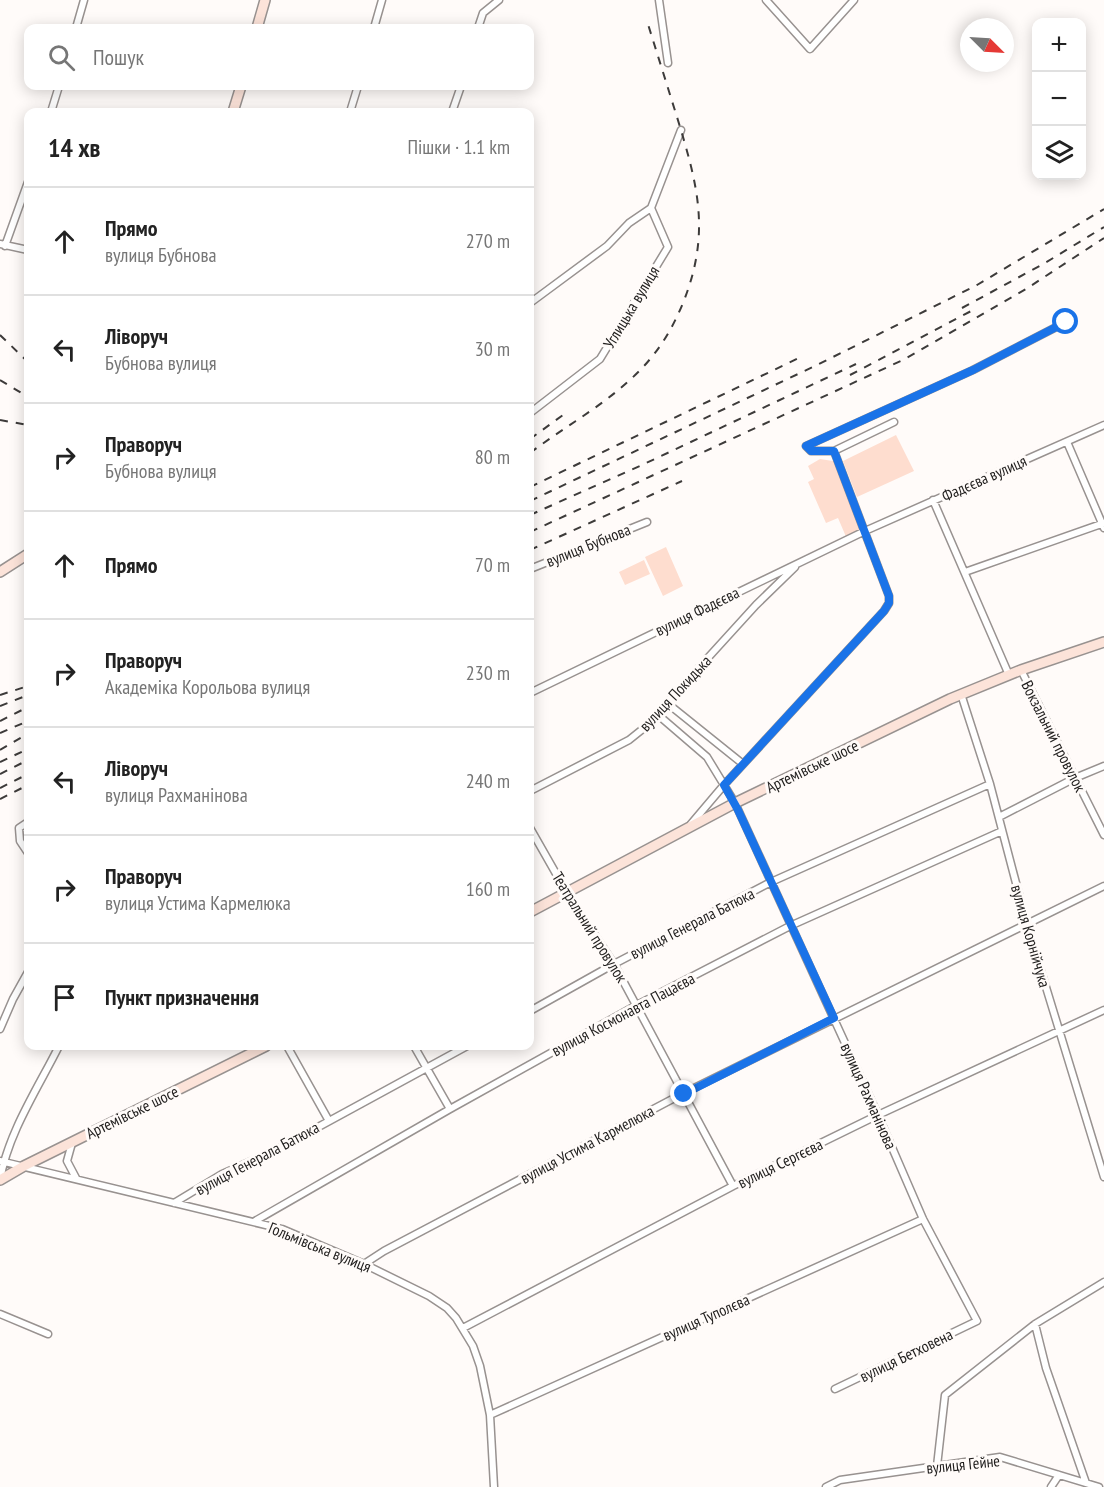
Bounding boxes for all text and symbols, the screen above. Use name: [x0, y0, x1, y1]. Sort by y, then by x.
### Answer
north arrow: [960, 18, 1014, 72]
map controls: [1032, 18, 1086, 180]
button: +: [1032, 18, 1086, 72]
search box: [24, 24, 534, 90]
icon: search: [45, 41, 78, 74]
text: Пошук: [93, 43, 144, 71]
button: −: [1032, 72, 1086, 126]
button: layers: [1032, 126, 1086, 180]
text: 14 хв: [48, 131, 100, 164]
text: Пішки · 1.1 km: [407, 134, 510, 160]
text: Прямо: [105, 214, 158, 242]
icon: ahead: [48, 225, 81, 258]
text: 270 m: [466, 228, 510, 254]
text: вулиця Бубнова: [105, 242, 217, 268]
street label: Углицька вулиця: [599, 262, 663, 352]
route start: [1052, 308, 1078, 334]
text: Ліворуч: [105, 322, 168, 350]
icon: left: [48, 333, 81, 366]
text: 30 m: [475, 336, 510, 362]
text: Бубнова вулиця: [105, 350, 217, 376]
text: Праворуч: [105, 430, 182, 458]
icon: right: [48, 441, 81, 474]
text: 80 m: [475, 444, 510, 470]
street label: Фадєєва вулиця: [938, 450, 1030, 506]
text: Бубнова вулиця: [105, 458, 217, 484]
street label: вулиця Бубнова: [543, 519, 633, 571]
icon: ahead: [48, 549, 81, 582]
text: Прямо: [105, 551, 158, 579]
text: 70 m: [475, 552, 510, 578]
street label: вулиця Фадєєва: [652, 582, 742, 640]
text: Праворуч: [105, 646, 182, 674]
street label: вулиця Покидька: [635, 651, 715, 735]
icon: right: [48, 657, 81, 690]
text: 230 m: [466, 660, 510, 686]
text: Академіка Корольова вулиця: [105, 674, 310, 700]
street label: Вокзальний провулок: [1017, 677, 1091, 796]
street label: Артемівське шосе: [763, 735, 861, 797]
text: Ліворуч: [105, 754, 168, 782]
icon: left: [48, 765, 81, 798]
text: 240 m: [466, 768, 510, 794]
text: вулиця Рахманінова: [105, 782, 248, 808]
text: Праворуч: [105, 862, 182, 890]
street label: Театральний провулок: [548, 868, 632, 987]
icon: right: [48, 873, 81, 906]
text: 160 m: [466, 876, 510, 902]
street label: вулиця Корнійчука: [1007, 882, 1055, 990]
street label: вулиця Генерала Батюка: [626, 883, 758, 963]
text: вулиця Устима Кармелюка: [105, 890, 291, 916]
street label: вулиця Космонавта Пацаєва: [548, 968, 698, 1060]
icon: arrive: [48, 981, 81, 1014]
text: Пункт призначення: [105, 983, 259, 1011]
street label: вулиця Рахманінова: [837, 1040, 901, 1152]
route end: [670, 1080, 696, 1106]
street label: Артемівське шосе: [83, 1081, 181, 1143]
street label: вулиця Устима Кармелюка: [517, 1100, 657, 1188]
street label: вулиця Генерала Батюка: [192, 1117, 322, 1199]
street label: вулиця Сергєєва: [734, 1134, 826, 1192]
street label: Гольмівська вулиця: [266, 1217, 374, 1277]
street label: вулиця Туполєва: [660, 1289, 752, 1345]
street label: вулиця Бетховена: [856, 1324, 956, 1386]
street label: вулиця Гейне: [925, 1450, 1001, 1478]

